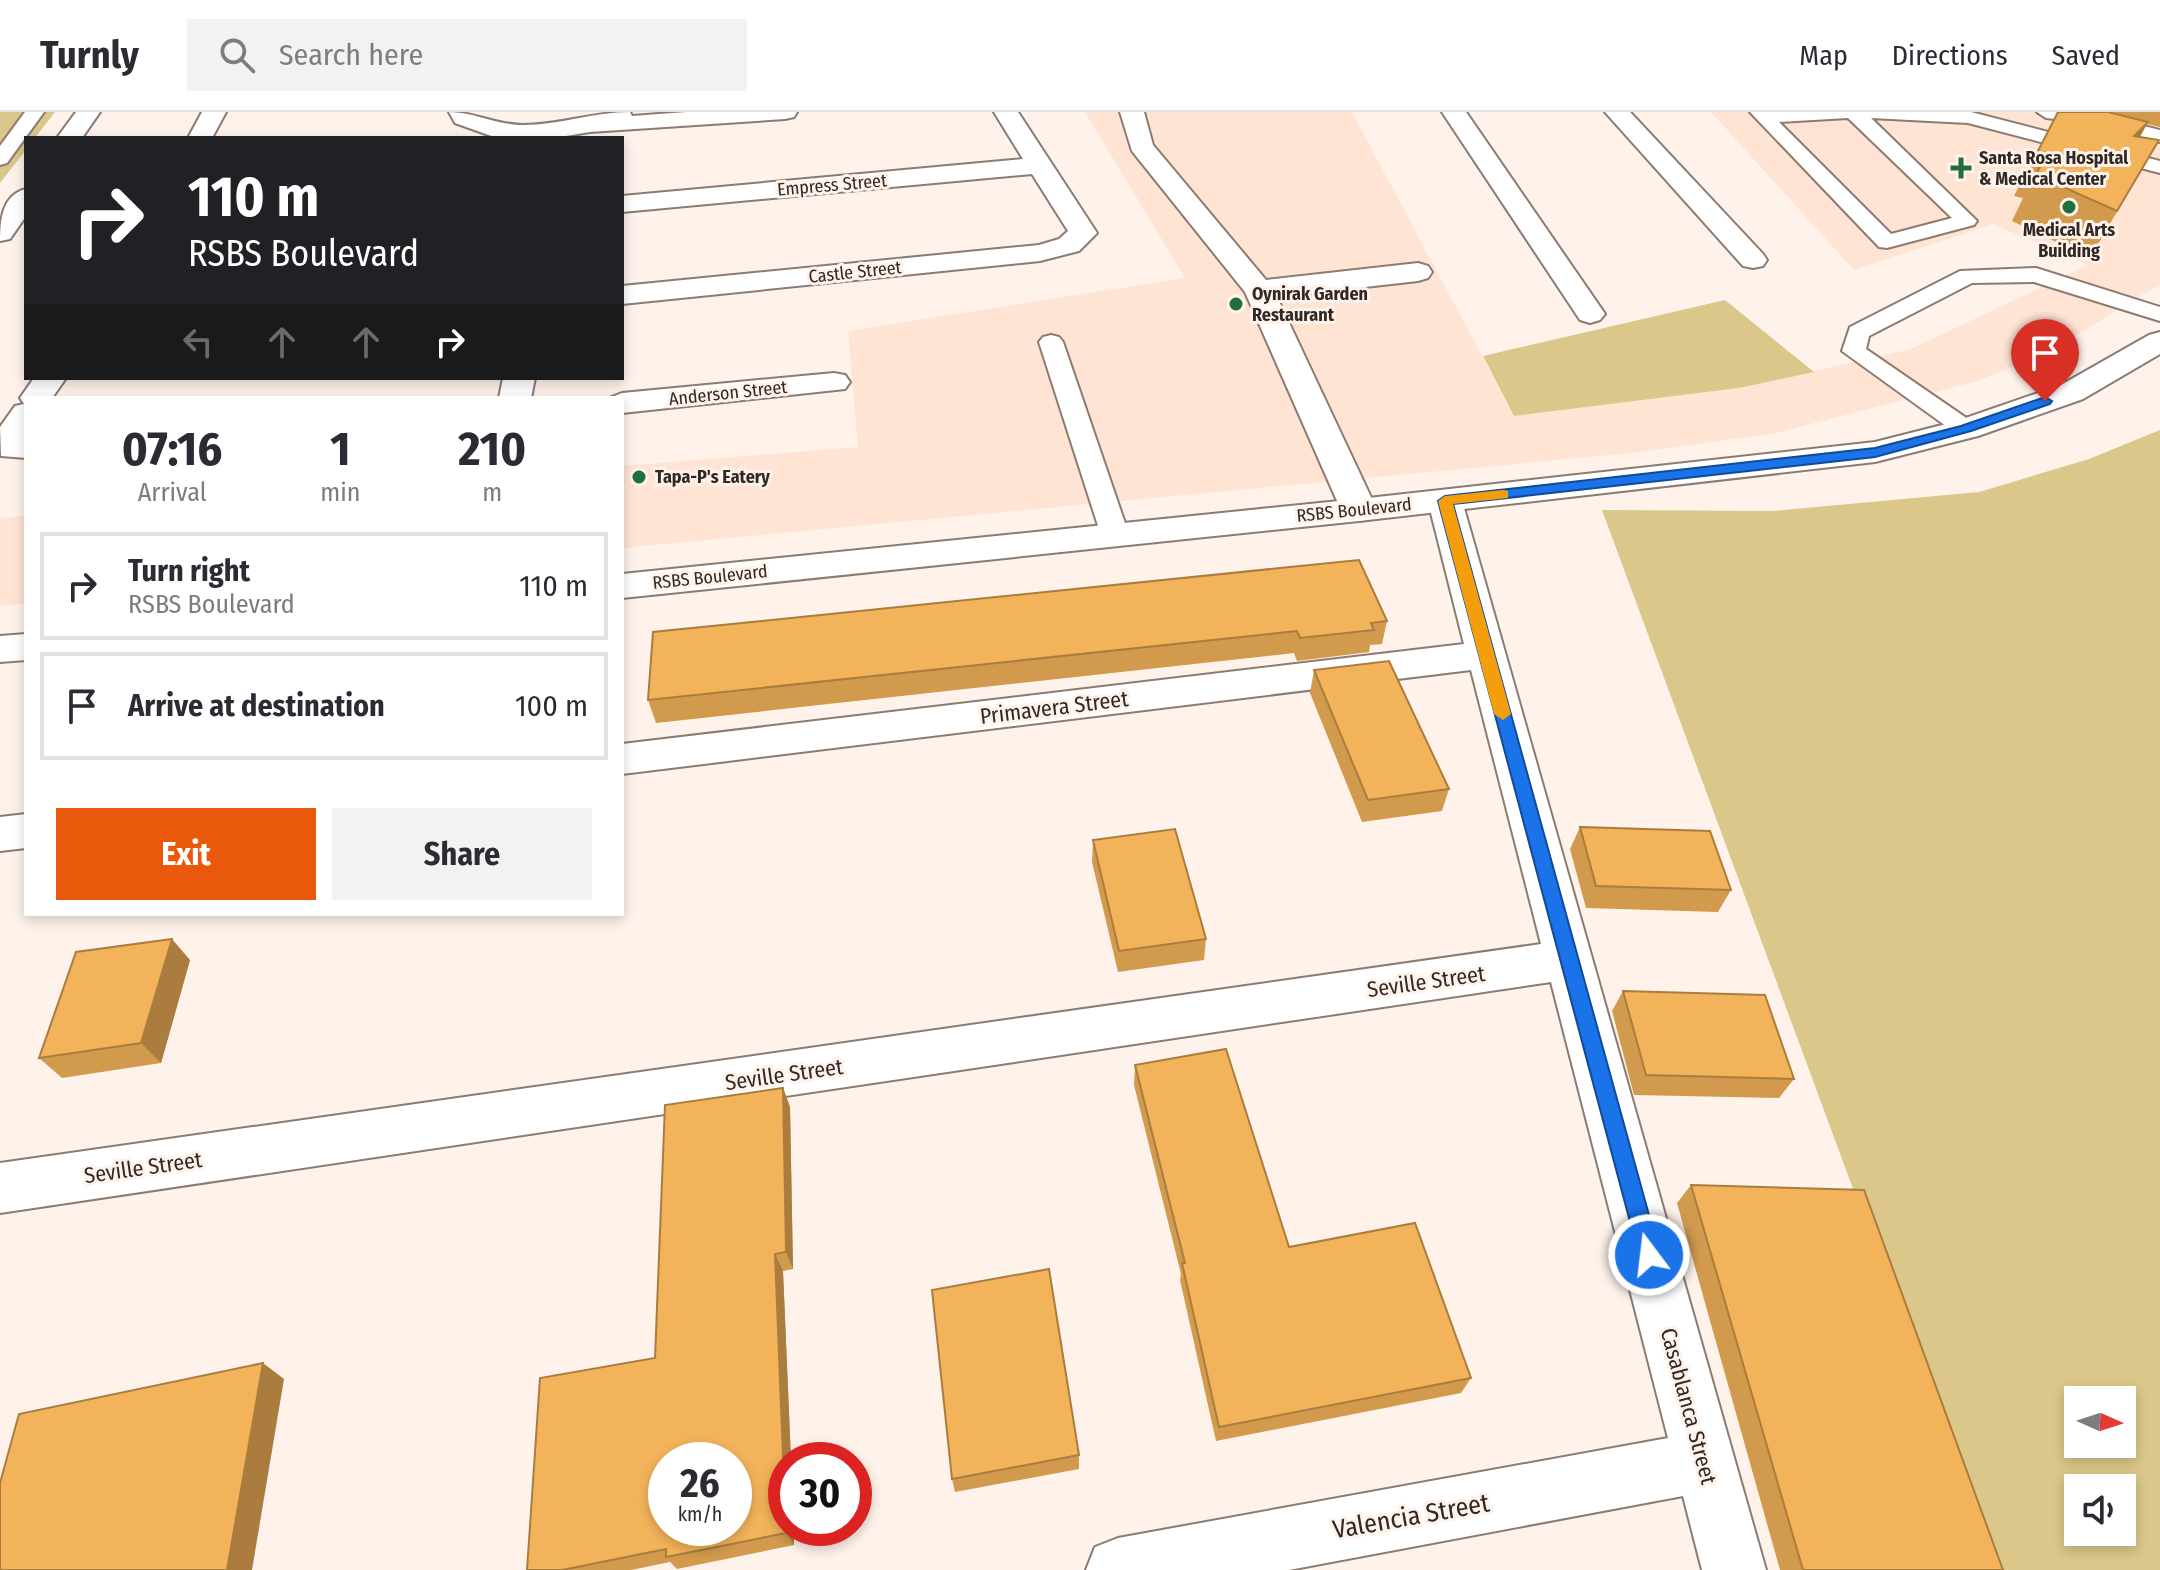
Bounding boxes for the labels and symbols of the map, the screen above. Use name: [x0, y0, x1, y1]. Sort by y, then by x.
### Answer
place label: Santa Rosa Hospital & Medical Center: [1979, 147, 2128, 190]
marker: Santa Rosa Hospital & Medical Center: [1950, 157, 1972, 179]
street label: Empress Street: [776, 169, 888, 201]
marker: Medical Arts Building: [2060, 198, 2078, 216]
place label: Medical Arts Building: [2023, 219, 2115, 262]
street label: Castle Street: [808, 256, 903, 288]
place label: Oynirak Garden Restaurant: [1252, 283, 1368, 326]
marker: Oynirak Garden Restaurant: [1227, 295, 1245, 313]
pin: [2011, 319, 2079, 401]
street label: Anderson Street: [668, 376, 788, 410]
place label: Tapa-P's Eatery: [655, 466, 770, 488]
marker: Tapa-P's Eatery: [630, 468, 648, 486]
street label: RSBS Boulevard: [1295, 493, 1413, 527]
street label: RSBS Boulevard: [651, 560, 769, 594]
street label: Primavera Street: [978, 685, 1131, 730]
street label: Seville Street: [1365, 960, 1488, 1003]
street label: Seville Street: [723, 1053, 846, 1096]
street label: Seville Street: [82, 1146, 205, 1189]
position arrow: [1607, 1213, 1691, 1297]
street label: Casablanca Street: [1655, 1325, 1723, 1488]
north arrow: [2064, 1386, 2136, 1458]
speed limit sign: 30: [768, 1442, 872, 1546]
street label: Valencia Street: [1330, 1487, 1492, 1546]

